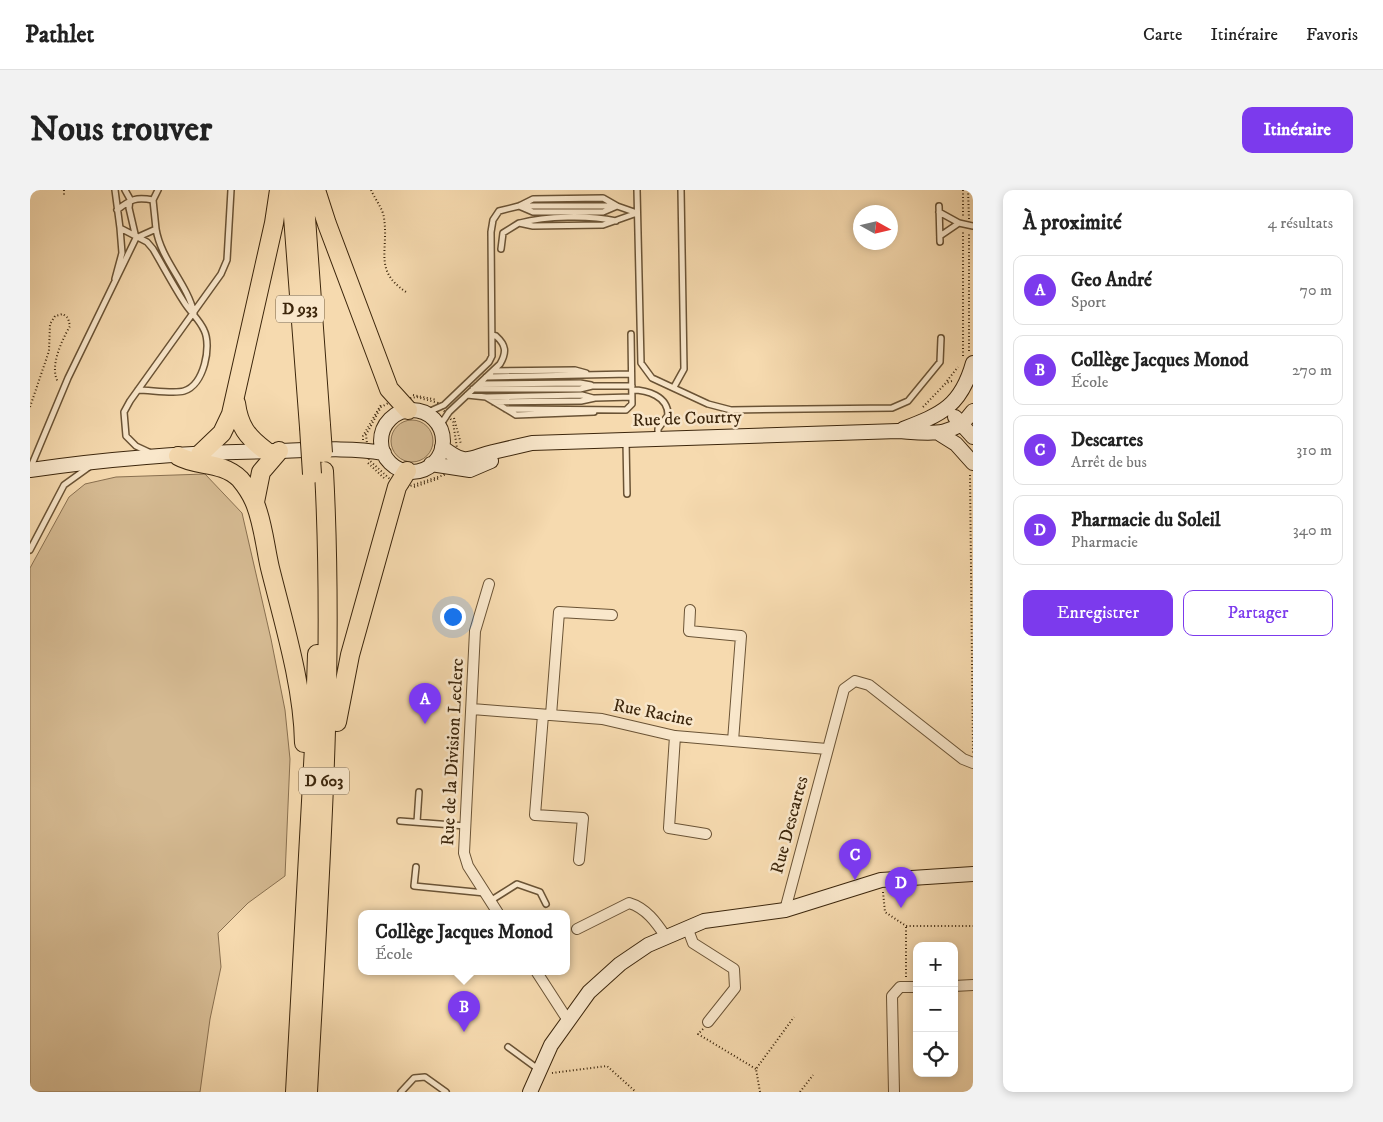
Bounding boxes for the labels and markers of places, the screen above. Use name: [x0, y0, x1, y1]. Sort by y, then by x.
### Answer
pin: A: [409, 683, 441, 724]
pin: C: [839, 839, 871, 880]
pin: D: [885, 867, 917, 908]
pin: B: [448, 991, 480, 1032]

